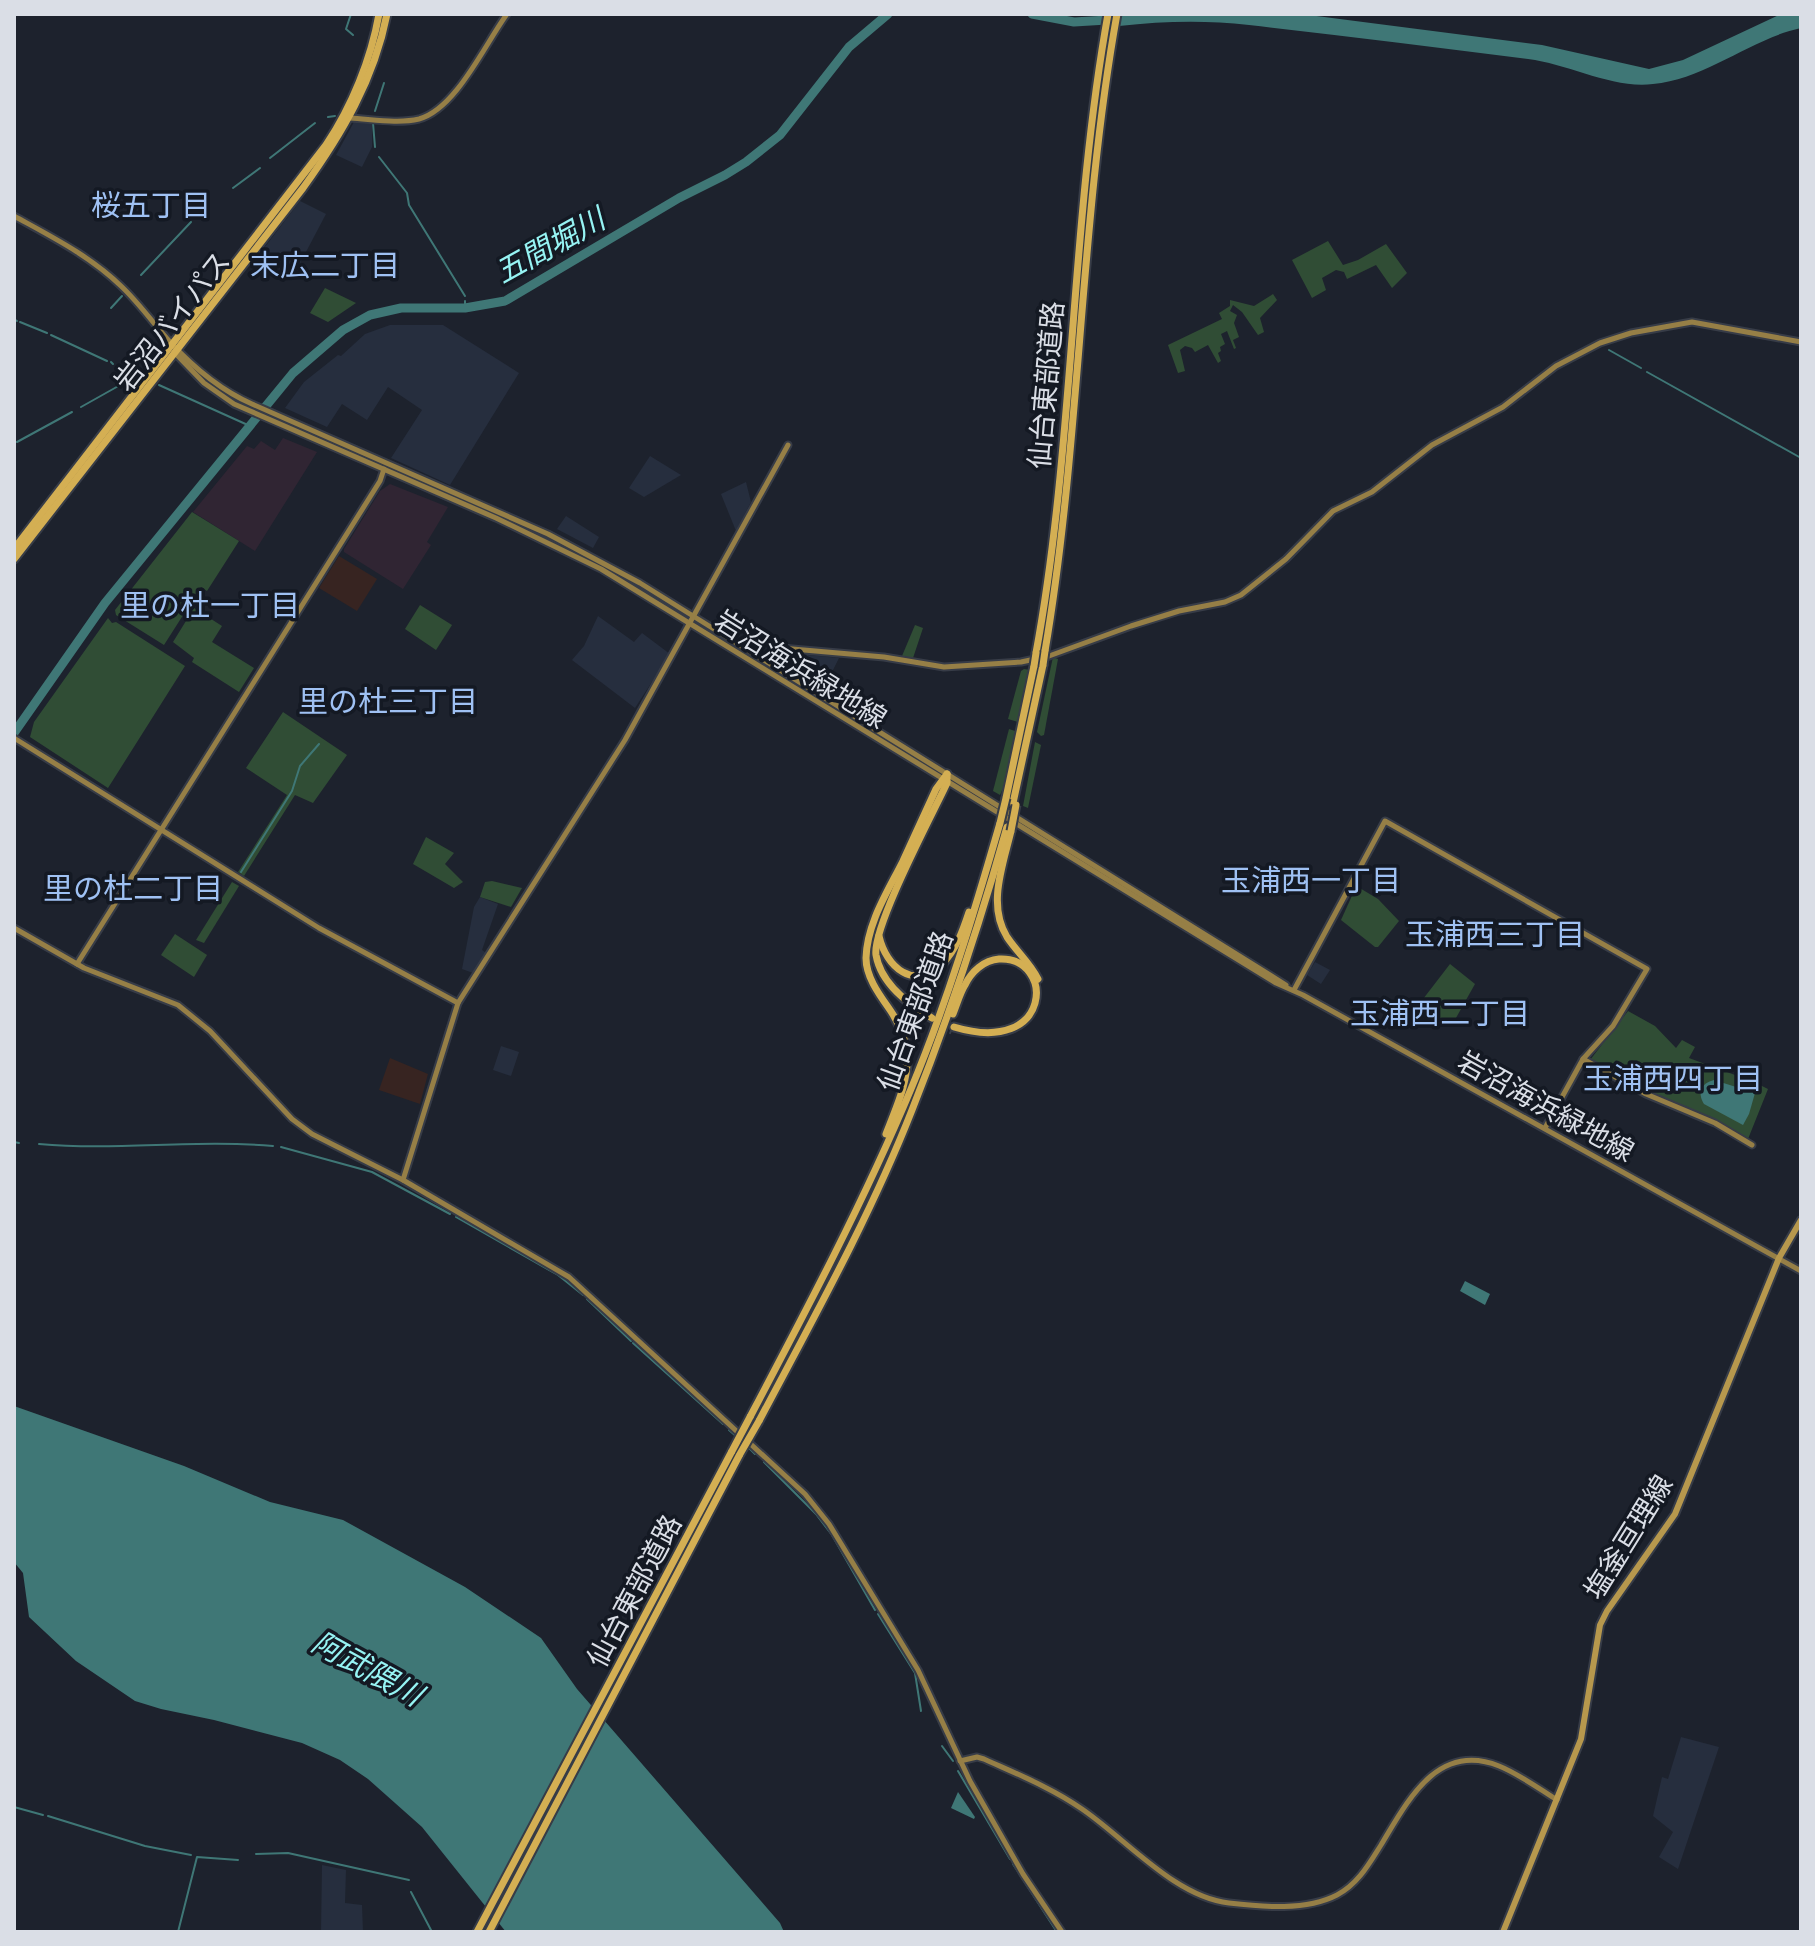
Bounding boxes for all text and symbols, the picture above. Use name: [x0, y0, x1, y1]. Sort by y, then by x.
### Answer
district label: 桜五丁目: [91, 185, 211, 224]
water label: 五間堀川: [487, 197, 614, 291]
street label: 岩沼バイパス: [105, 243, 238, 398]
district label: 末広二丁目: [250, 245, 400, 284]
street label: 仙台東部道路: [1020, 300, 1071, 470]
district label: 里の杜一丁目: [120, 585, 300, 624]
street label: 岩沼海浜緑地線: [708, 601, 894, 736]
district label: 里の杜三丁目: [298, 681, 478, 720]
district label: 玉浦西一丁目: [1221, 860, 1401, 899]
district label: 里の杜二丁目: [43, 868, 223, 907]
district label: 玉浦西三丁目: [1405, 914, 1585, 953]
street label: 仙台東部道路: [868, 926, 961, 1096]
district label: 玉浦西二丁目: [1350, 993, 1530, 1032]
street label: 岩沼海浜緑地線: [1452, 1042, 1641, 1169]
district label: 玉浦西四丁目: [1583, 1058, 1763, 1097]
street label: 塩釜亘理線: [1575, 1468, 1680, 1606]
street label: 仙台東部道路: [578, 1508, 689, 1674]
water label: 阿武隈川: [306, 1622, 432, 1715]

